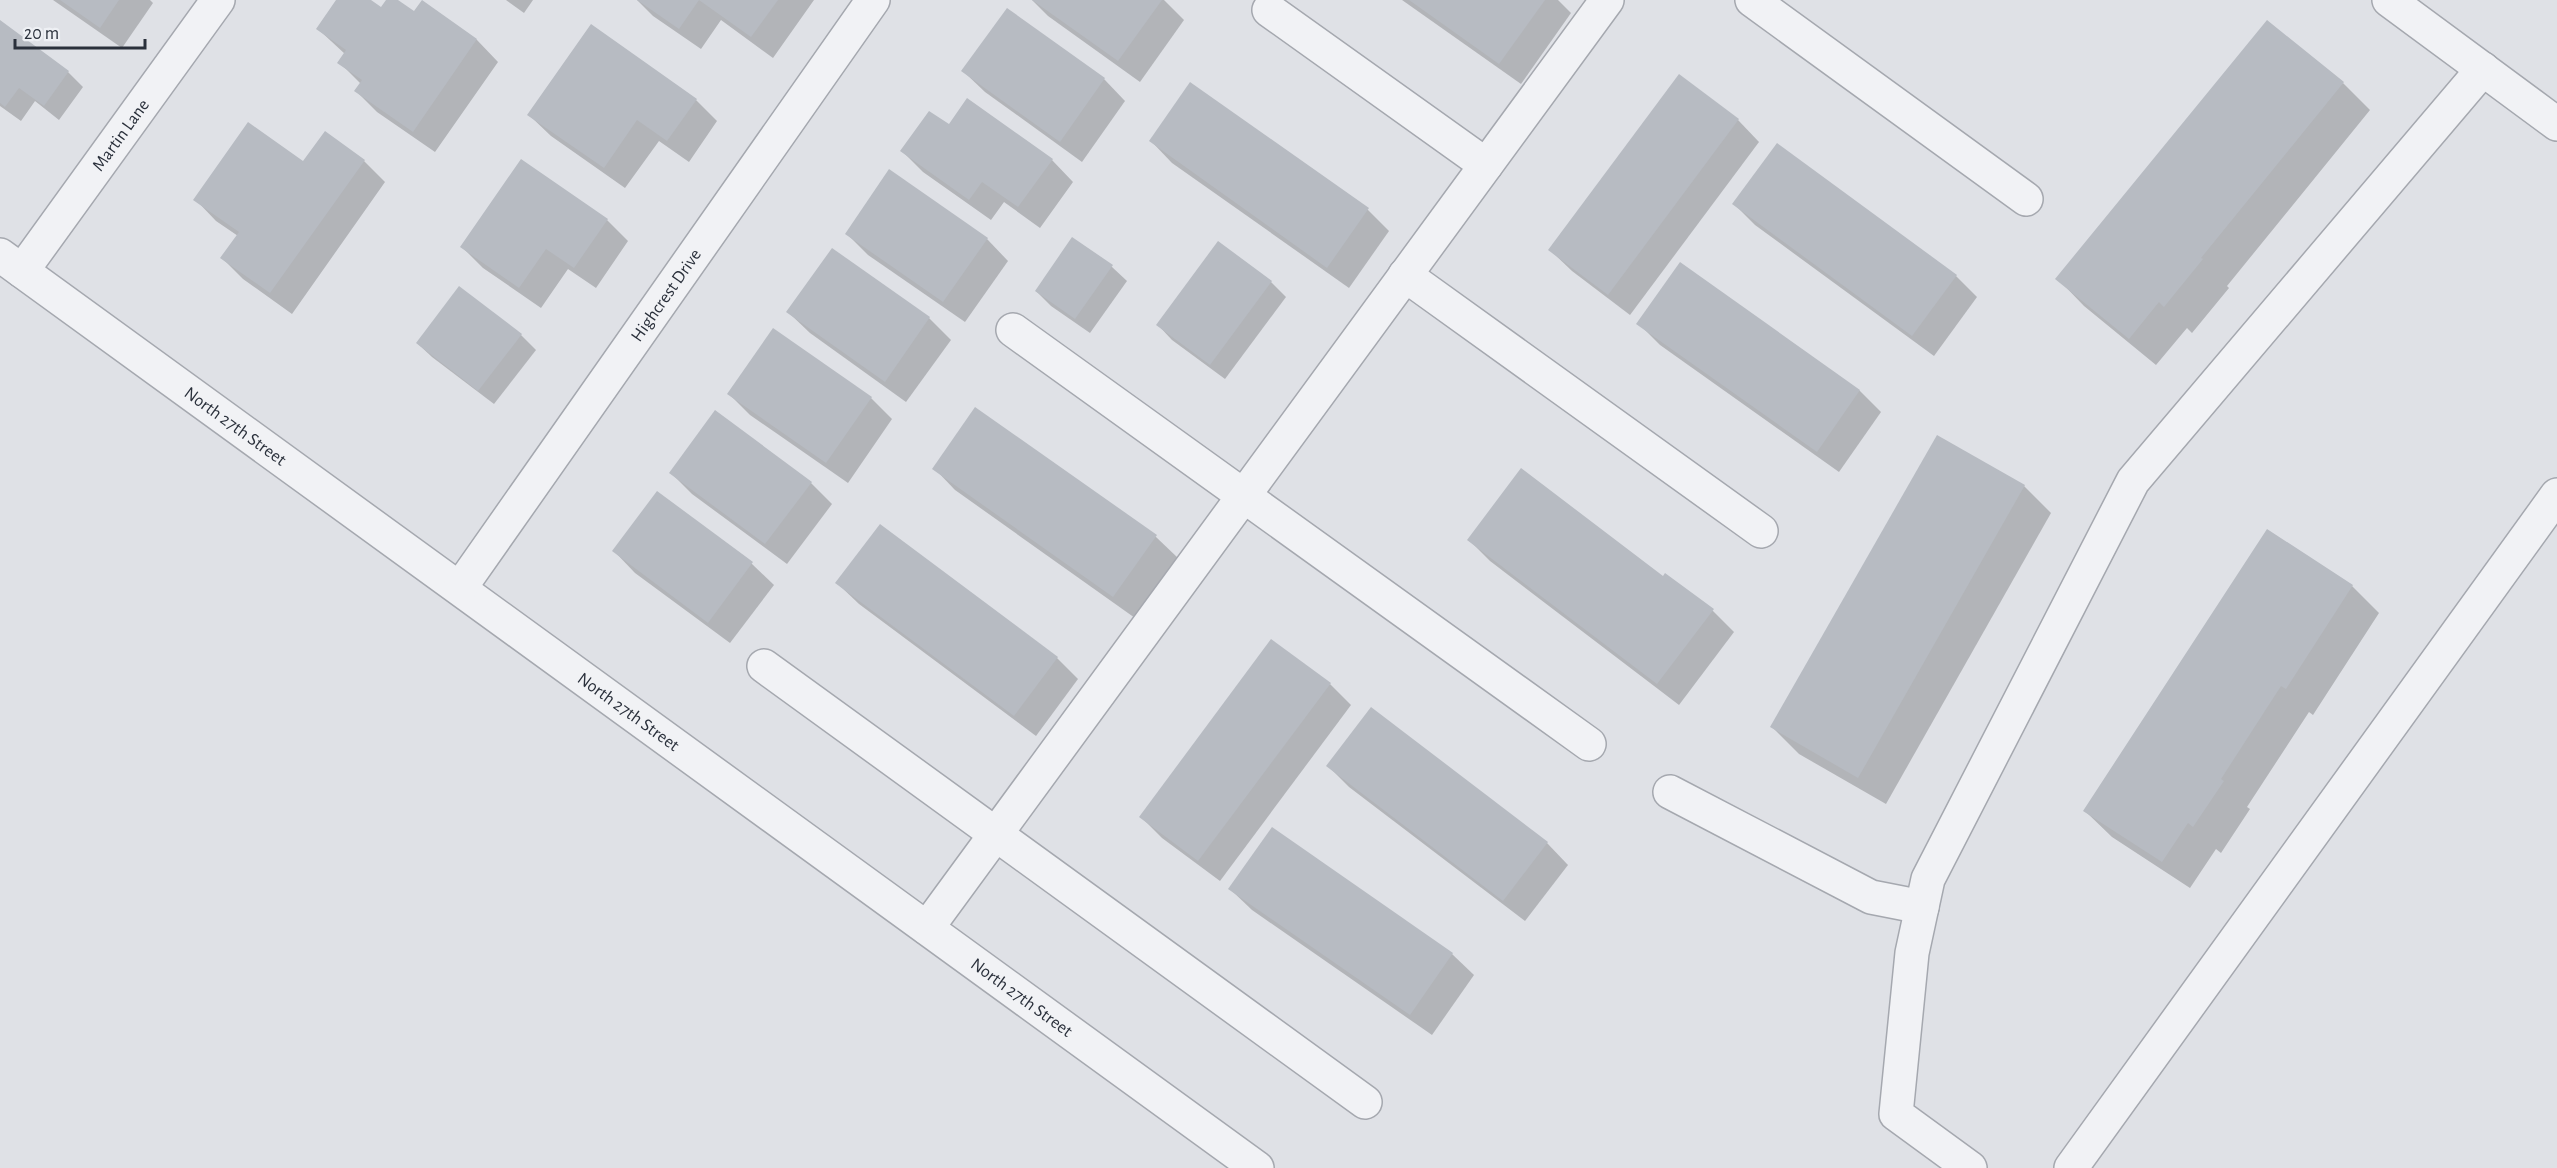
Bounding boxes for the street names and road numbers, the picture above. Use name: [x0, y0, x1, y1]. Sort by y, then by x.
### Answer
street label: Martin Lane: [89, 96, 153, 175]
street label: Highcrest Drive: [628, 246, 705, 345]
street label: North 27th Street: [181, 384, 289, 470]
street label: North 27th Street: [574, 670, 682, 755]
street label: North 27th Street: [967, 955, 1076, 1041]

